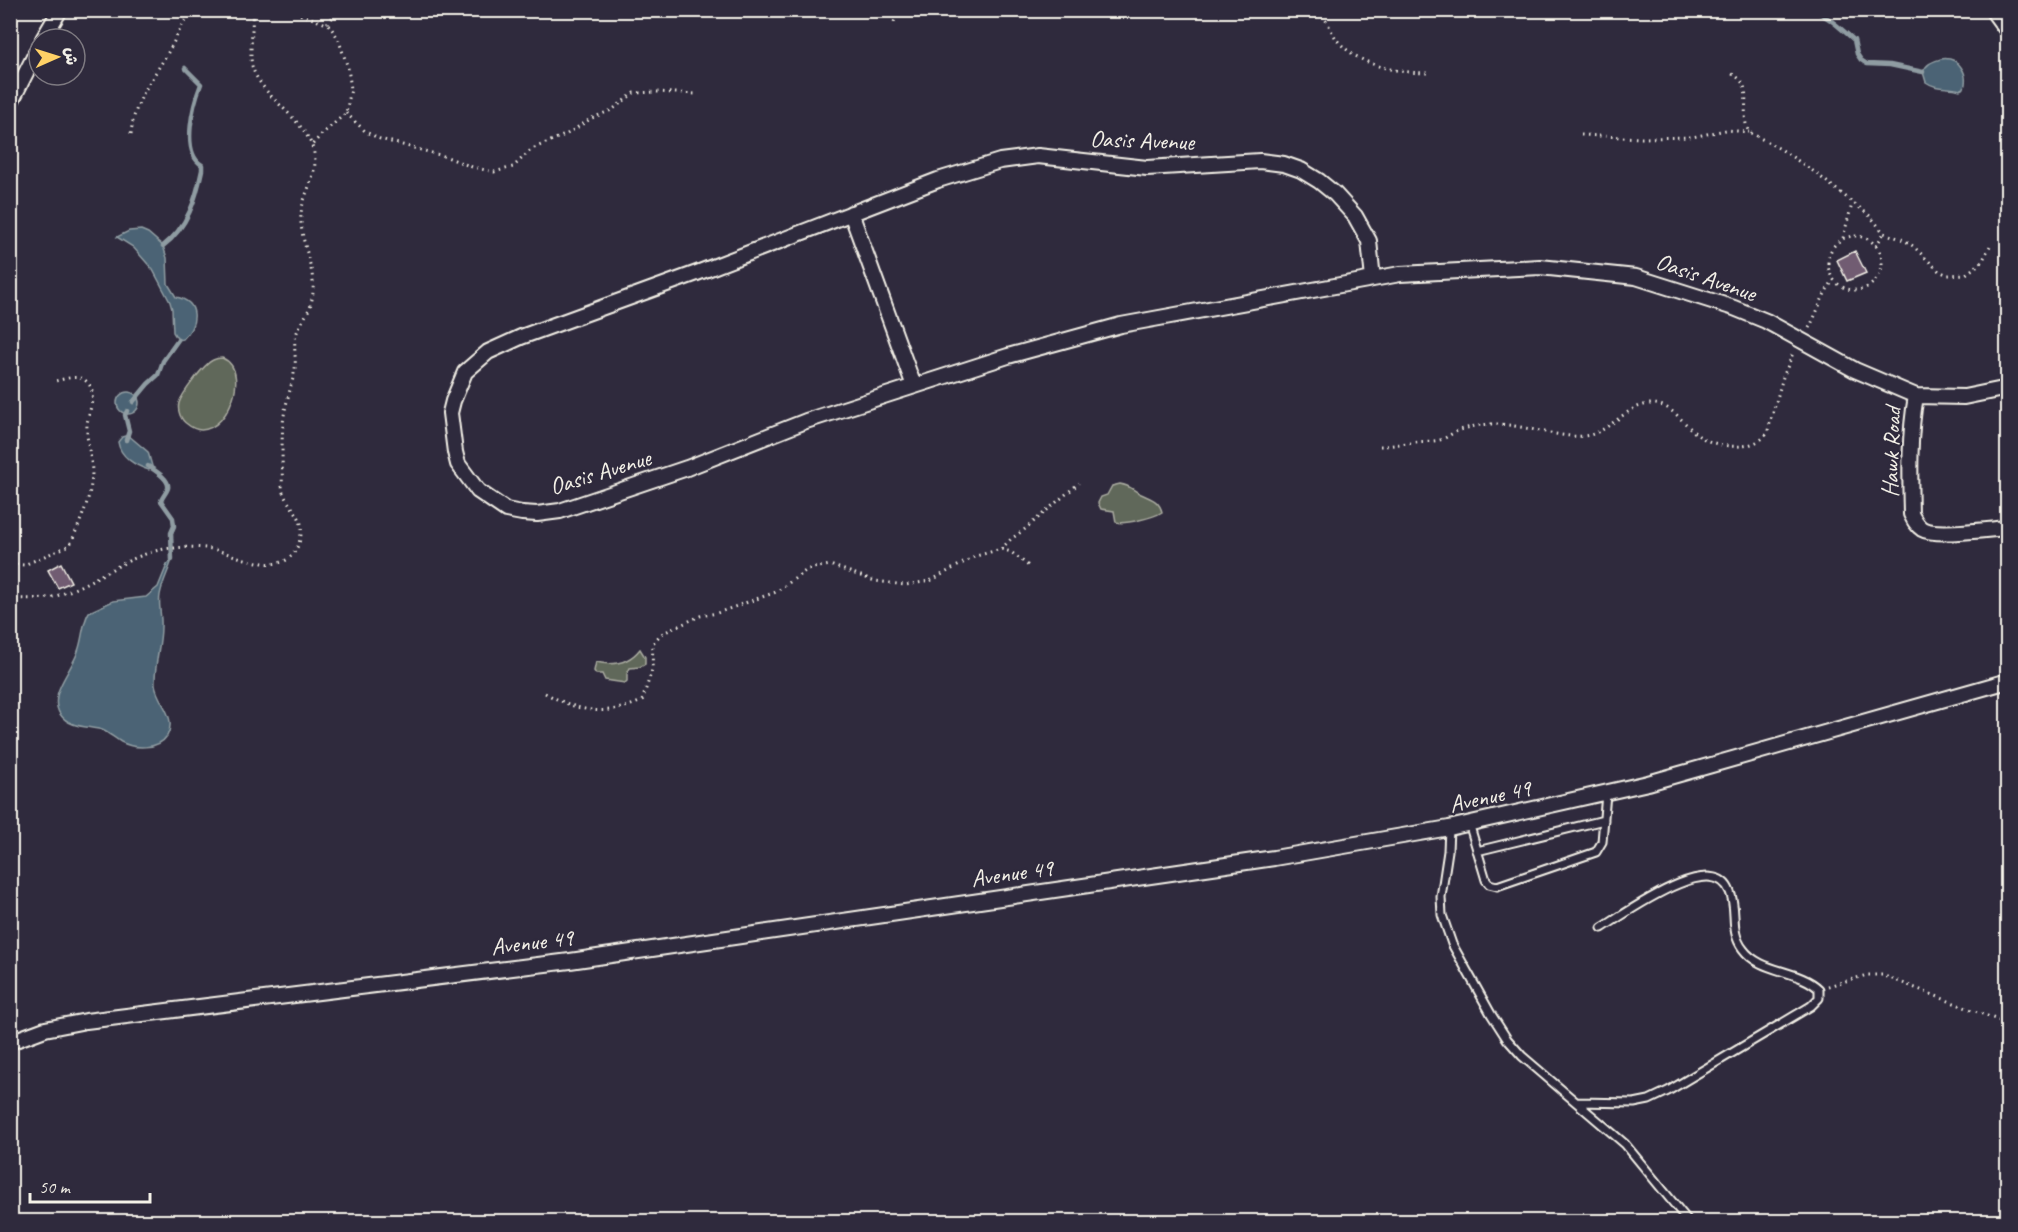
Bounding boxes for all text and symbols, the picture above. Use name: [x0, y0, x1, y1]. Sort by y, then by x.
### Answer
north arrow: [27, 27, 87, 87]
text: ش: [61, 47, 81, 66]
street label: Oasis Avenue: [1089, 123, 1197, 157]
street label: Oasis Avenue: [1652, 246, 1762, 309]
street label: Hawk Road: [1874, 403, 1908, 498]
street label: Oasis Avenue: [546, 442, 656, 502]
street label: Avenue 49: [1447, 772, 1536, 819]
street label: Avenue 49: [969, 852, 1057, 894]
street label: Avenue 49: [489, 922, 577, 962]
scale bar: [30, 1166, 150, 1204]
text: 50 m: [39, 1176, 72, 1198]

